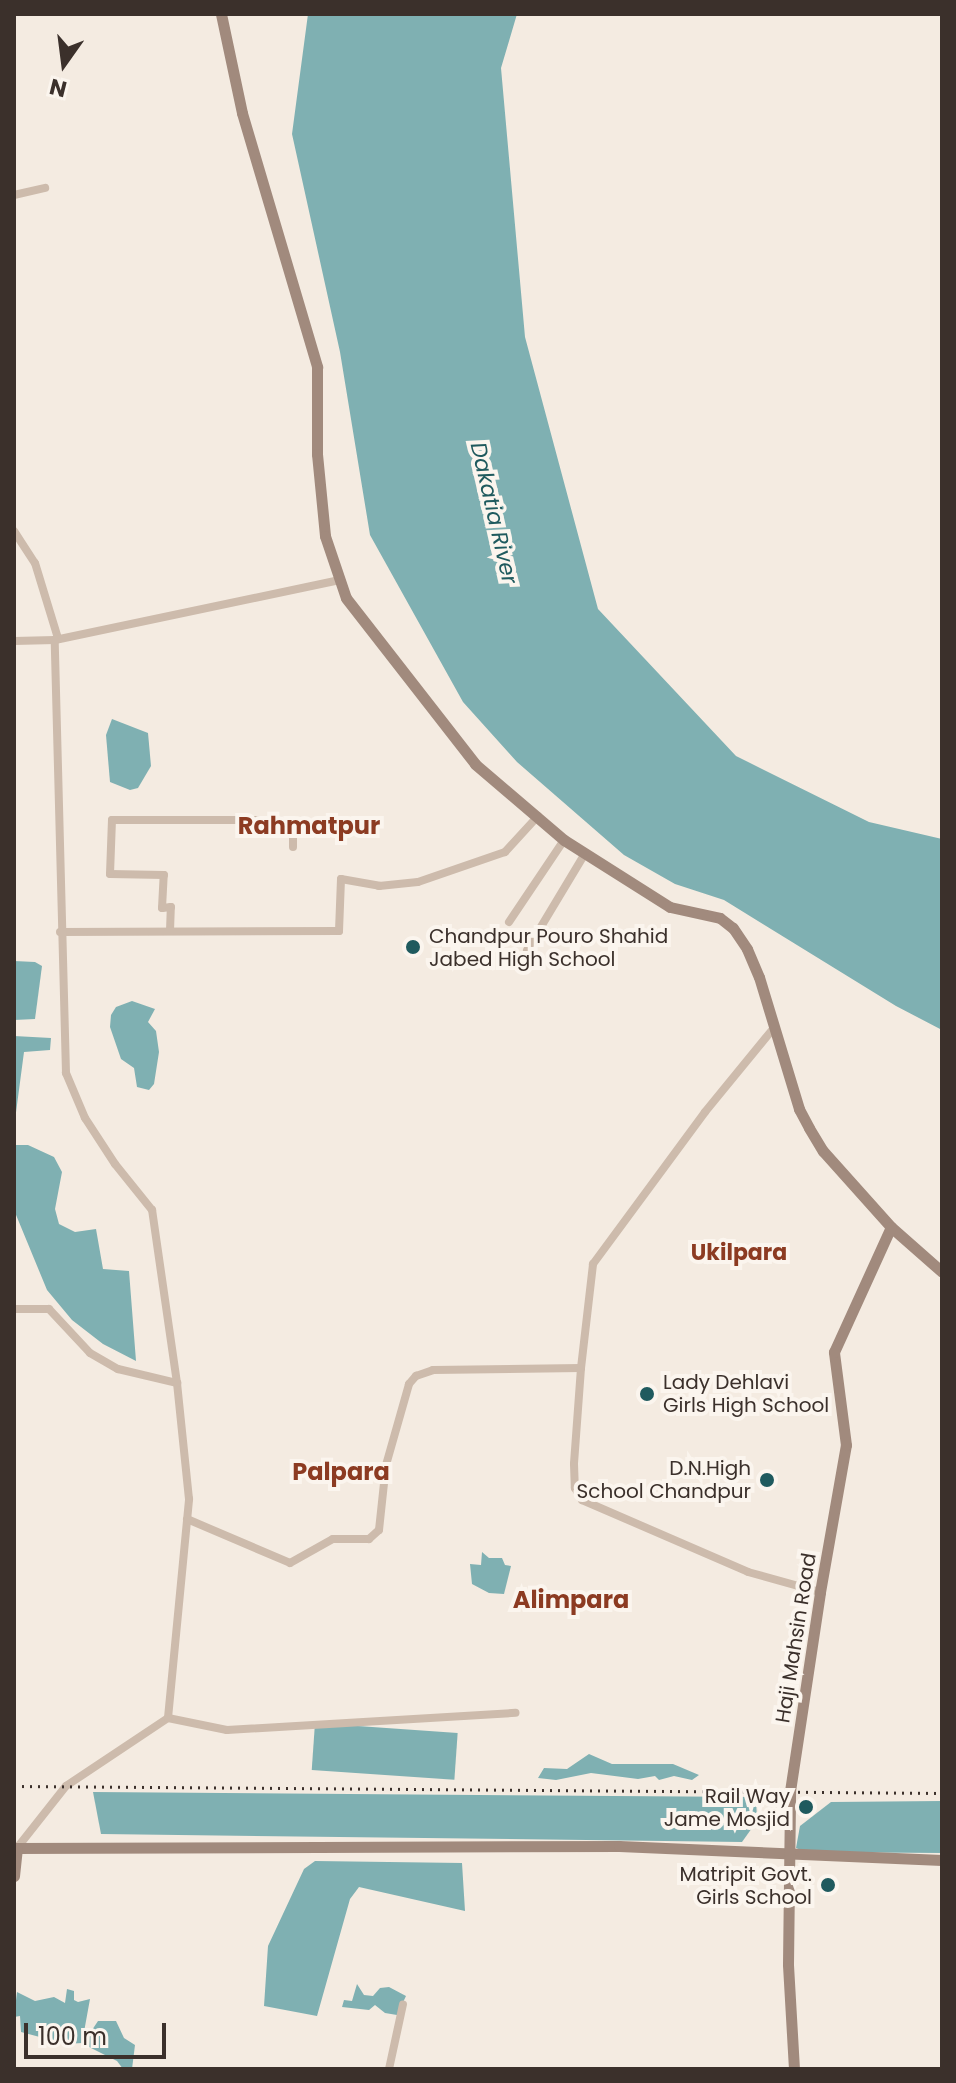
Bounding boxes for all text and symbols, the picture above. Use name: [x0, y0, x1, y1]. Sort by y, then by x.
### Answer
north arrow: [24, 24, 104, 104]
text: N: [46, 71, 70, 105]
water label: Dakatia River: [465, 440, 523, 586]
district label: Rahmatpur: [238, 812, 380, 840]
place label: Chandpur Pouro Shahid Jabed High School: [429, 924, 668, 971]
marker: Chandpur Pouro Shahid Jabed High School: [404, 938, 422, 956]
district label: Ukilpara: [691, 1240, 787, 1266]
place label: Lady Dehlavi Girls High School: [663, 1370, 829, 1417]
marker: Lady Dehlavi Girls High School: [638, 1385, 656, 1403]
place label: D.N.High School Chandpur: [577, 1456, 751, 1503]
district label: Palpara: [292, 1458, 390, 1486]
marker: D.N.High School Chandpur: [758, 1471, 776, 1489]
street label: Haji Mahsin Road: [771, 1551, 821, 1725]
district label: Alimpara: [513, 1586, 629, 1614]
place label: Rail Way Jame Mosjid: [664, 1784, 790, 1831]
marker: Rail Way Jame Mosjid: [797, 1798, 815, 1816]
place label: Matripit Govt. Girls School: [679, 1862, 812, 1909]
marker: Matripit Govt. Girls School: [819, 1876, 837, 1894]
scale bar: [28, 2007, 170, 2057]
text: 100 m: [38, 2020, 107, 2053]

